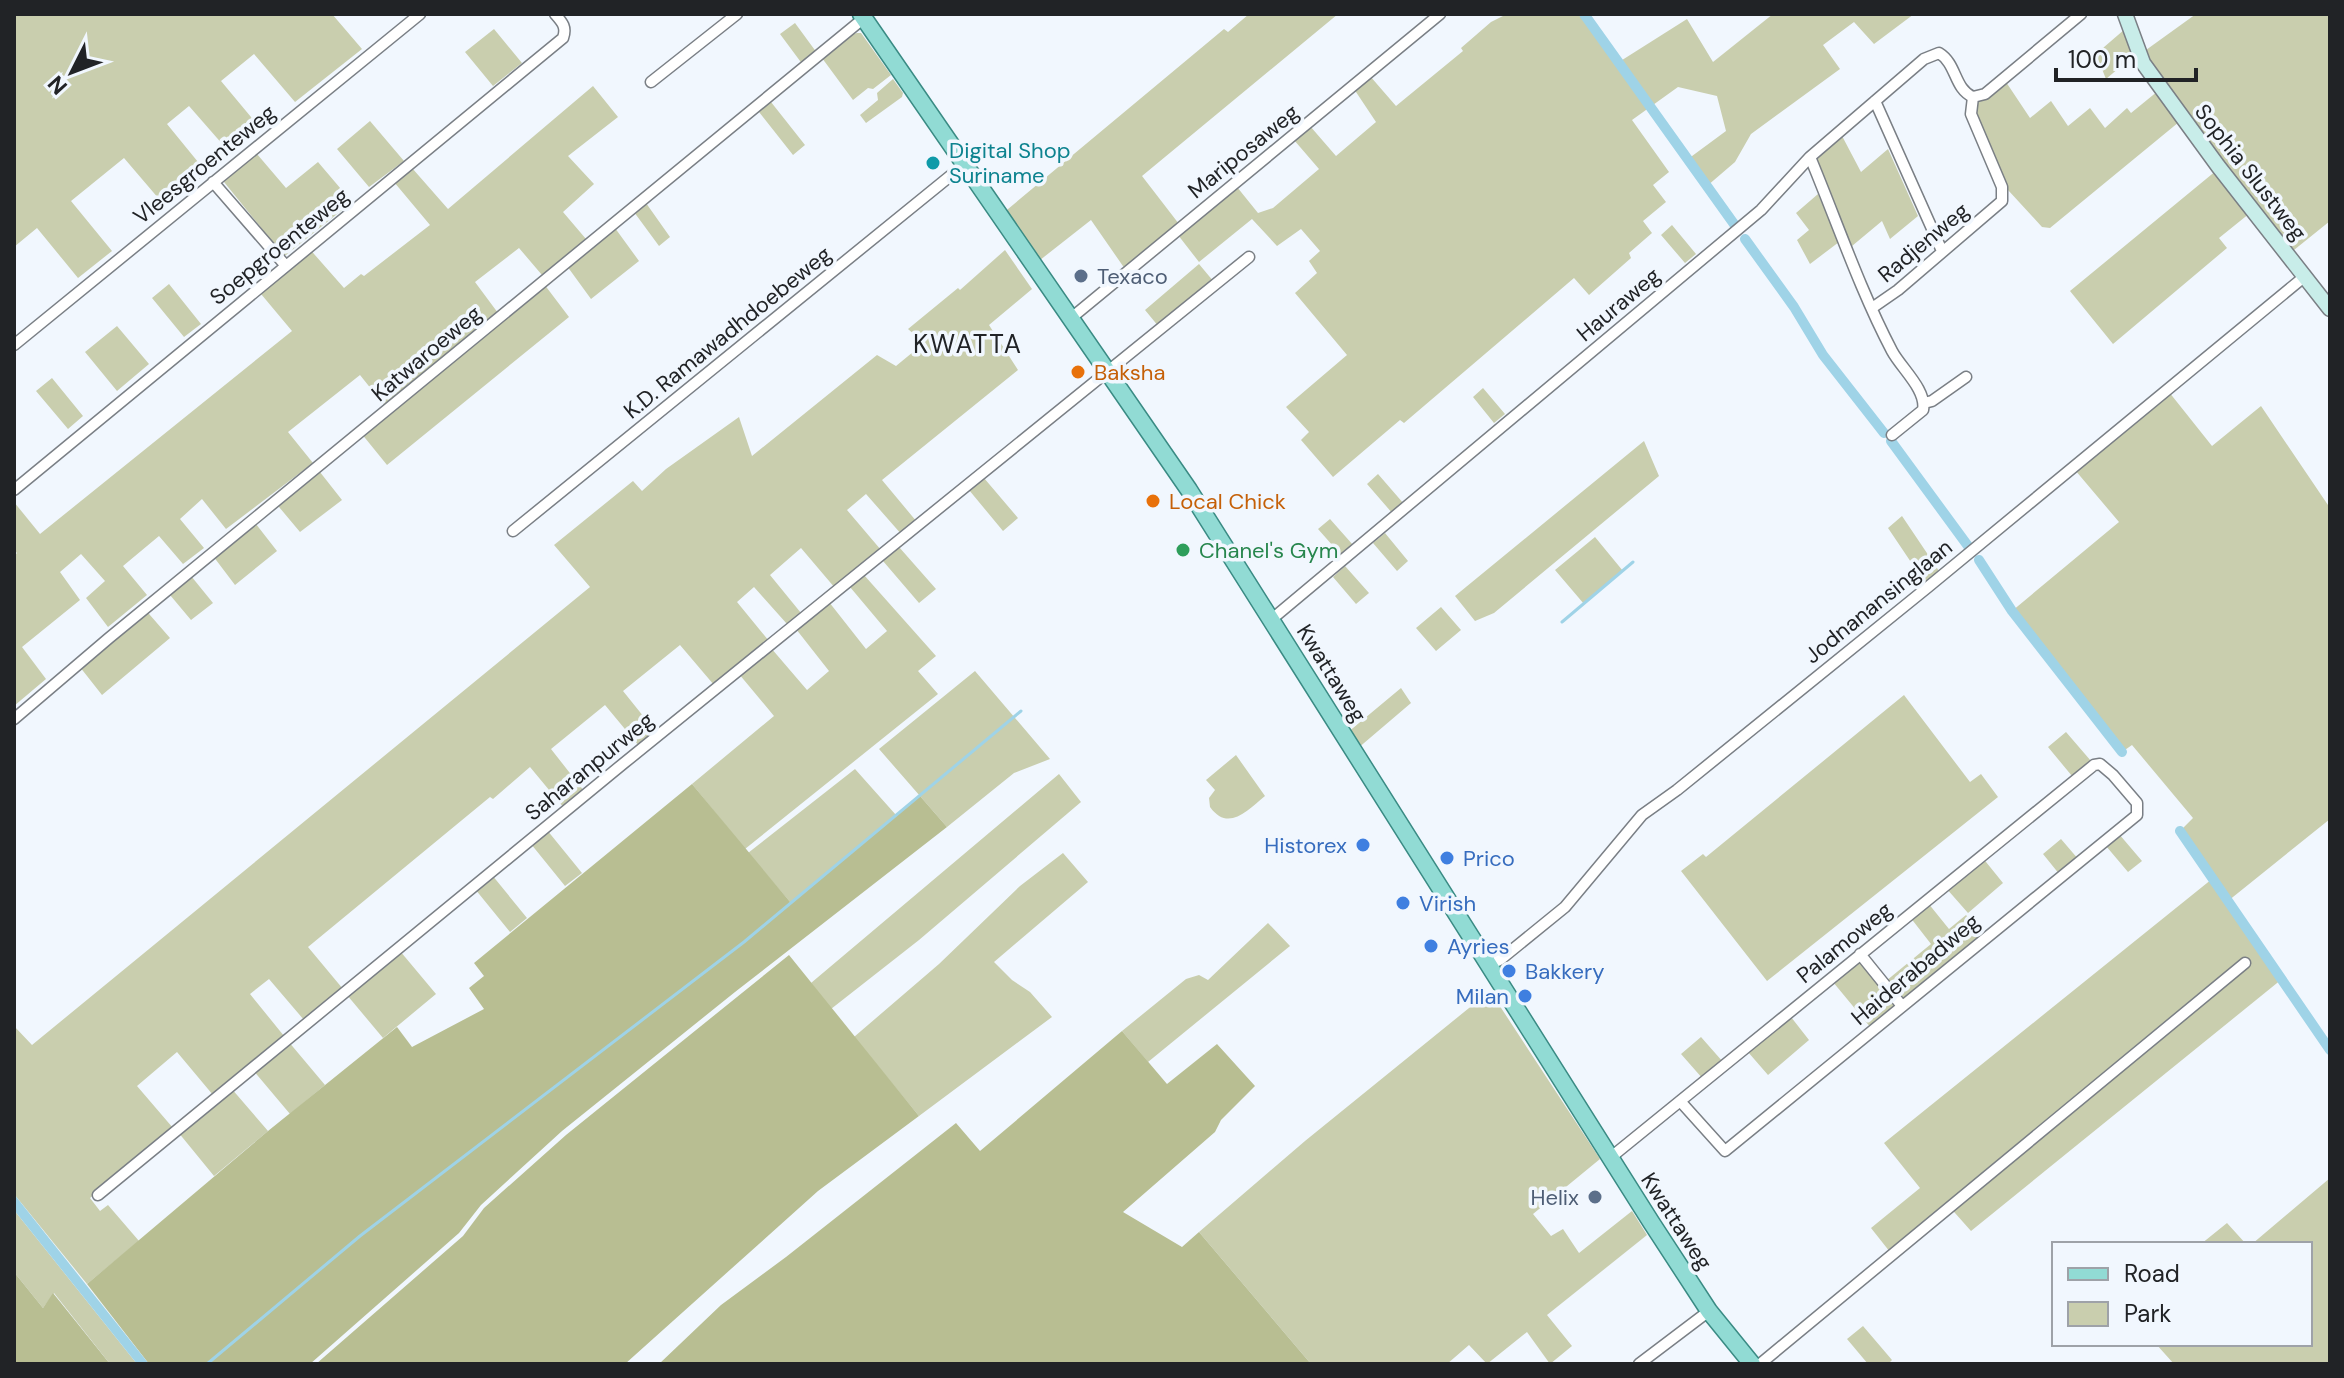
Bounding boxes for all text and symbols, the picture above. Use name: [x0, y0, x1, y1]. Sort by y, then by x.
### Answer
north arrow: [32, 32, 112, 112]
scale bar: [2056, 32, 2196, 82]
text: 100 m: [2068, 44, 2136, 75]
text: N: [41, 69, 74, 101]
street label: Vleesgroenteweg: [127, 98, 282, 231]
street label: Mariposaweg: [1182, 98, 1305, 205]
street label: Sophia Slustweg: [2188, 98, 2313, 247]
place label: Digital Shop Suriname: [949, 136, 1071, 190]
marker: Digital Shop Suriname: [924, 154, 942, 172]
street label: Soepgroenteweg: [204, 181, 355, 312]
street label: Radjenweg: [1872, 196, 1975, 289]
street label: K.D. Ramawadhdoebeweg: [618, 240, 837, 425]
street label: Hauraweg: [1570, 261, 1666, 348]
place label: Texaco: [1097, 262, 1168, 291]
marker: Texaco: [1072, 267, 1090, 285]
street label: Katwaroeweg: [365, 299, 487, 408]
district label: KWATTA: [913, 327, 1023, 361]
place label: Baksha: [1094, 358, 1165, 387]
marker: Baksha: [1069, 363, 1087, 381]
place label: Local Chick: [1169, 487, 1286, 516]
marker: Local Chick: [1144, 492, 1162, 510]
street label: Jodnanansinglaan: [1798, 533, 1958, 670]
place label: Chanel's Gym: [1199, 536, 1338, 565]
marker: Chanel's Gym: [1174, 541, 1192, 559]
street label: Kwattaweg: [1290, 619, 1373, 728]
street label: Saharanpurweg: [519, 706, 660, 827]
place label: Historex: [1264, 831, 1347, 860]
marker: Historex: [1354, 836, 1372, 854]
place label: Prico: [1463, 844, 1515, 873]
marker: Prico: [1438, 849, 1456, 867]
place label: Virish: [1419, 889, 1476, 918]
marker: Virish: [1394, 894, 1412, 912]
street label: Palamoweg: [1791, 895, 1898, 990]
street label: Haiderabadweg: [1845, 907, 1986, 1032]
place label: Ayries: [1447, 932, 1509, 961]
marker: Ayries: [1422, 937, 1440, 955]
place label: Bakkery: [1525, 957, 1605, 986]
marker: Bakkery: [1500, 962, 1518, 980]
place label: Milan: [1456, 982, 1509, 1011]
marker: Milan: [1516, 987, 1534, 1005]
street label: Kwattaweg: [1634, 1167, 1719, 1275]
place label: Helix: [1530, 1183, 1579, 1212]
marker: Helix: [1586, 1188, 1604, 1206]
legend: [2052, 1242, 2312, 1346]
text: Road: [2124, 1258, 2180, 1289]
text: Park: [2124, 1298, 2171, 1329]

